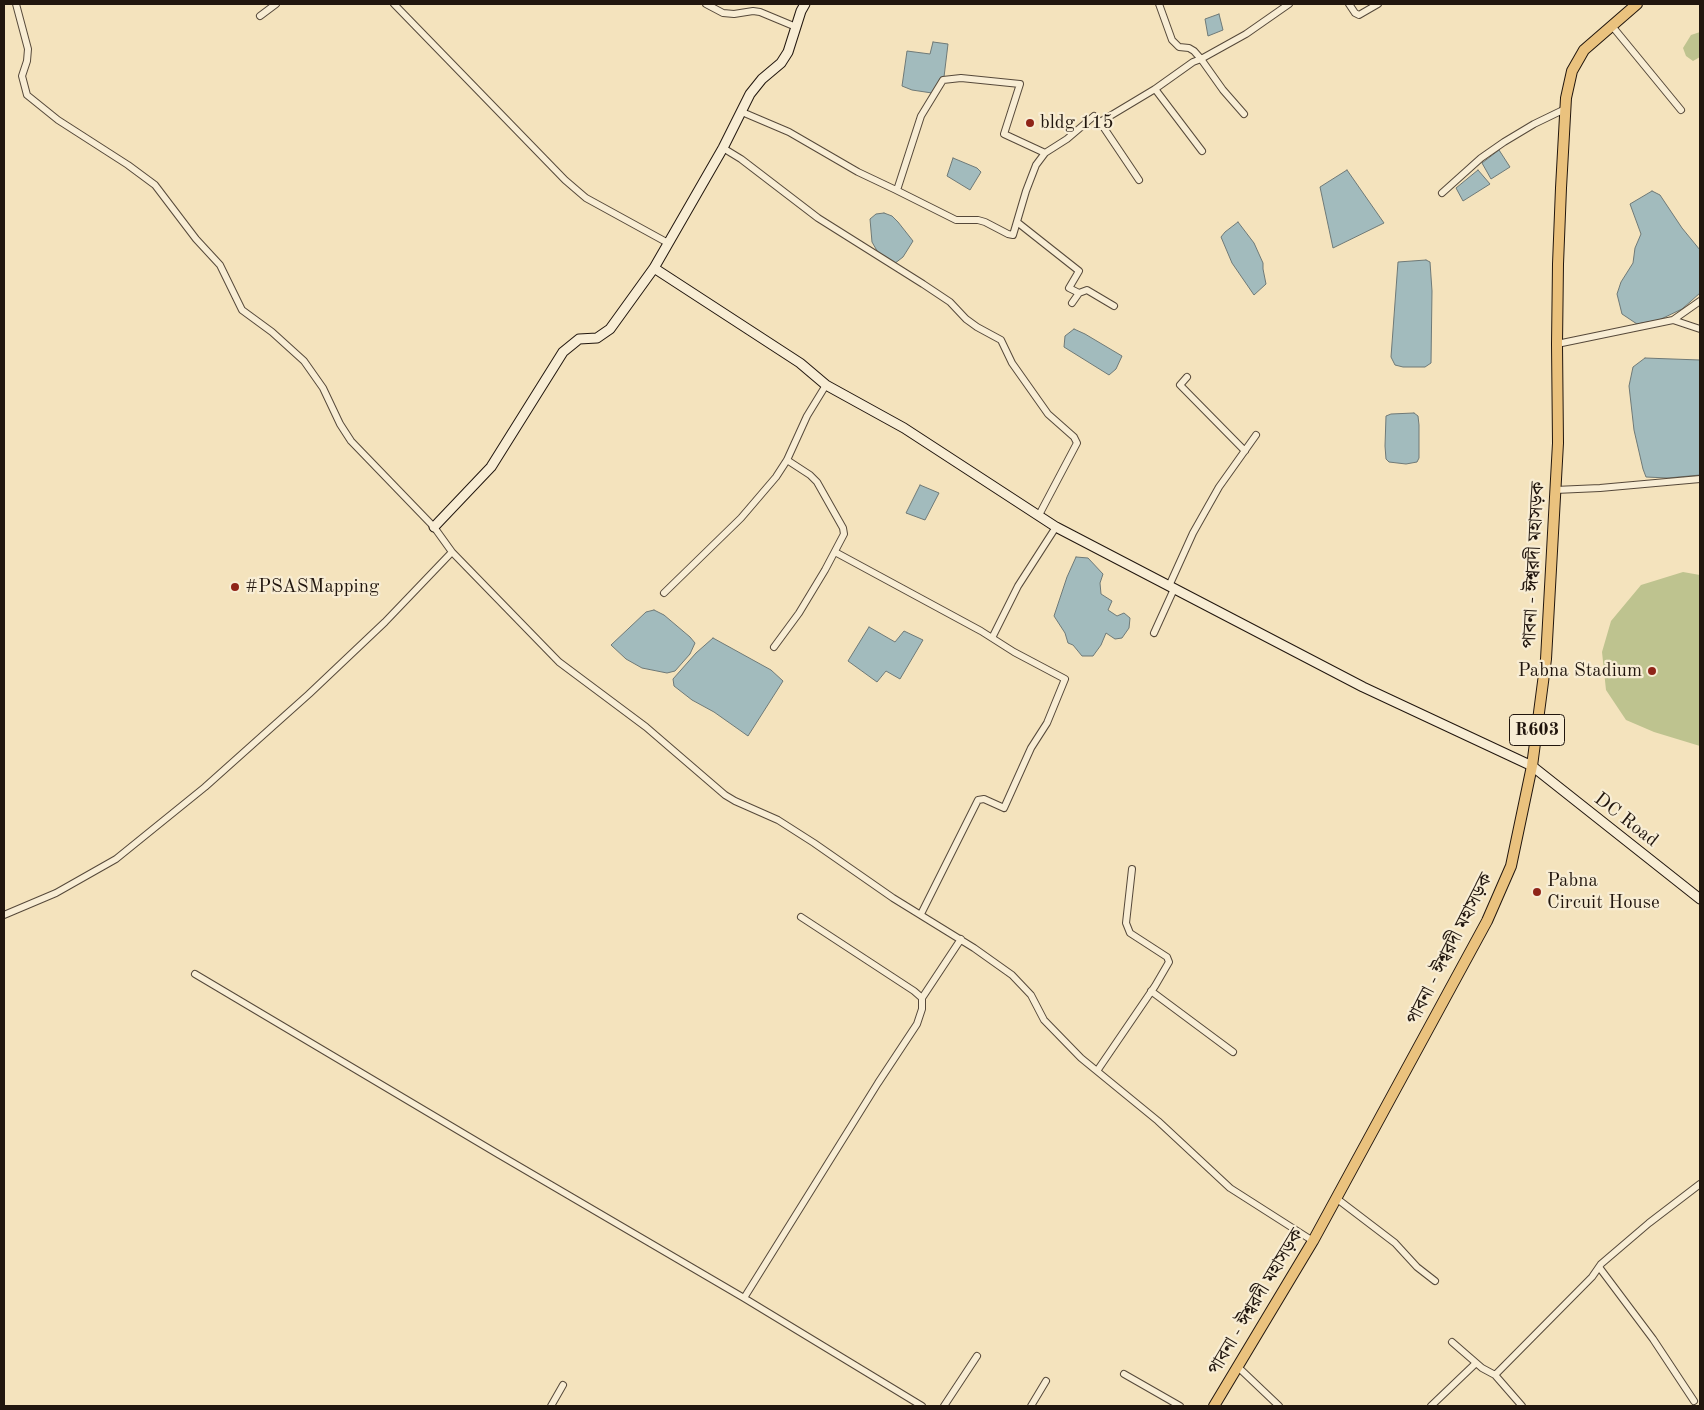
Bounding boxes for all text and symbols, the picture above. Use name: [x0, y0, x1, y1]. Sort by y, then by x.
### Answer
place label: bldg 115: [1040, 112, 1113, 134]
marker: bldg 115: [1024, 117, 1036, 129]
street label: পাবনা - ঈশ্বরদী মহাসড়ক: [1518, 481, 1550, 649]
place label: #PSASMapping: [245, 576, 379, 598]
marker: #PSASMapping: [229, 581, 241, 593]
place label: Pabna Stadium: [1518, 660, 1642, 682]
marker: Pabna Stadium: [1646, 665, 1658, 677]
road number: R603: [1510, 714, 1564, 746]
street label: DC Road: [1589, 788, 1663, 852]
street label: পাবনা - ঈশ্বরদী মহাসড়ক: [1402, 869, 1498, 1029]
place label: Pabna Circuit House: [1547, 870, 1660, 914]
marker: Pabna Circuit House: [1531, 886, 1543, 898]
street label: পাবনা - ঈশ্বরদী মহাসড়ক: [1203, 1225, 1309, 1379]

